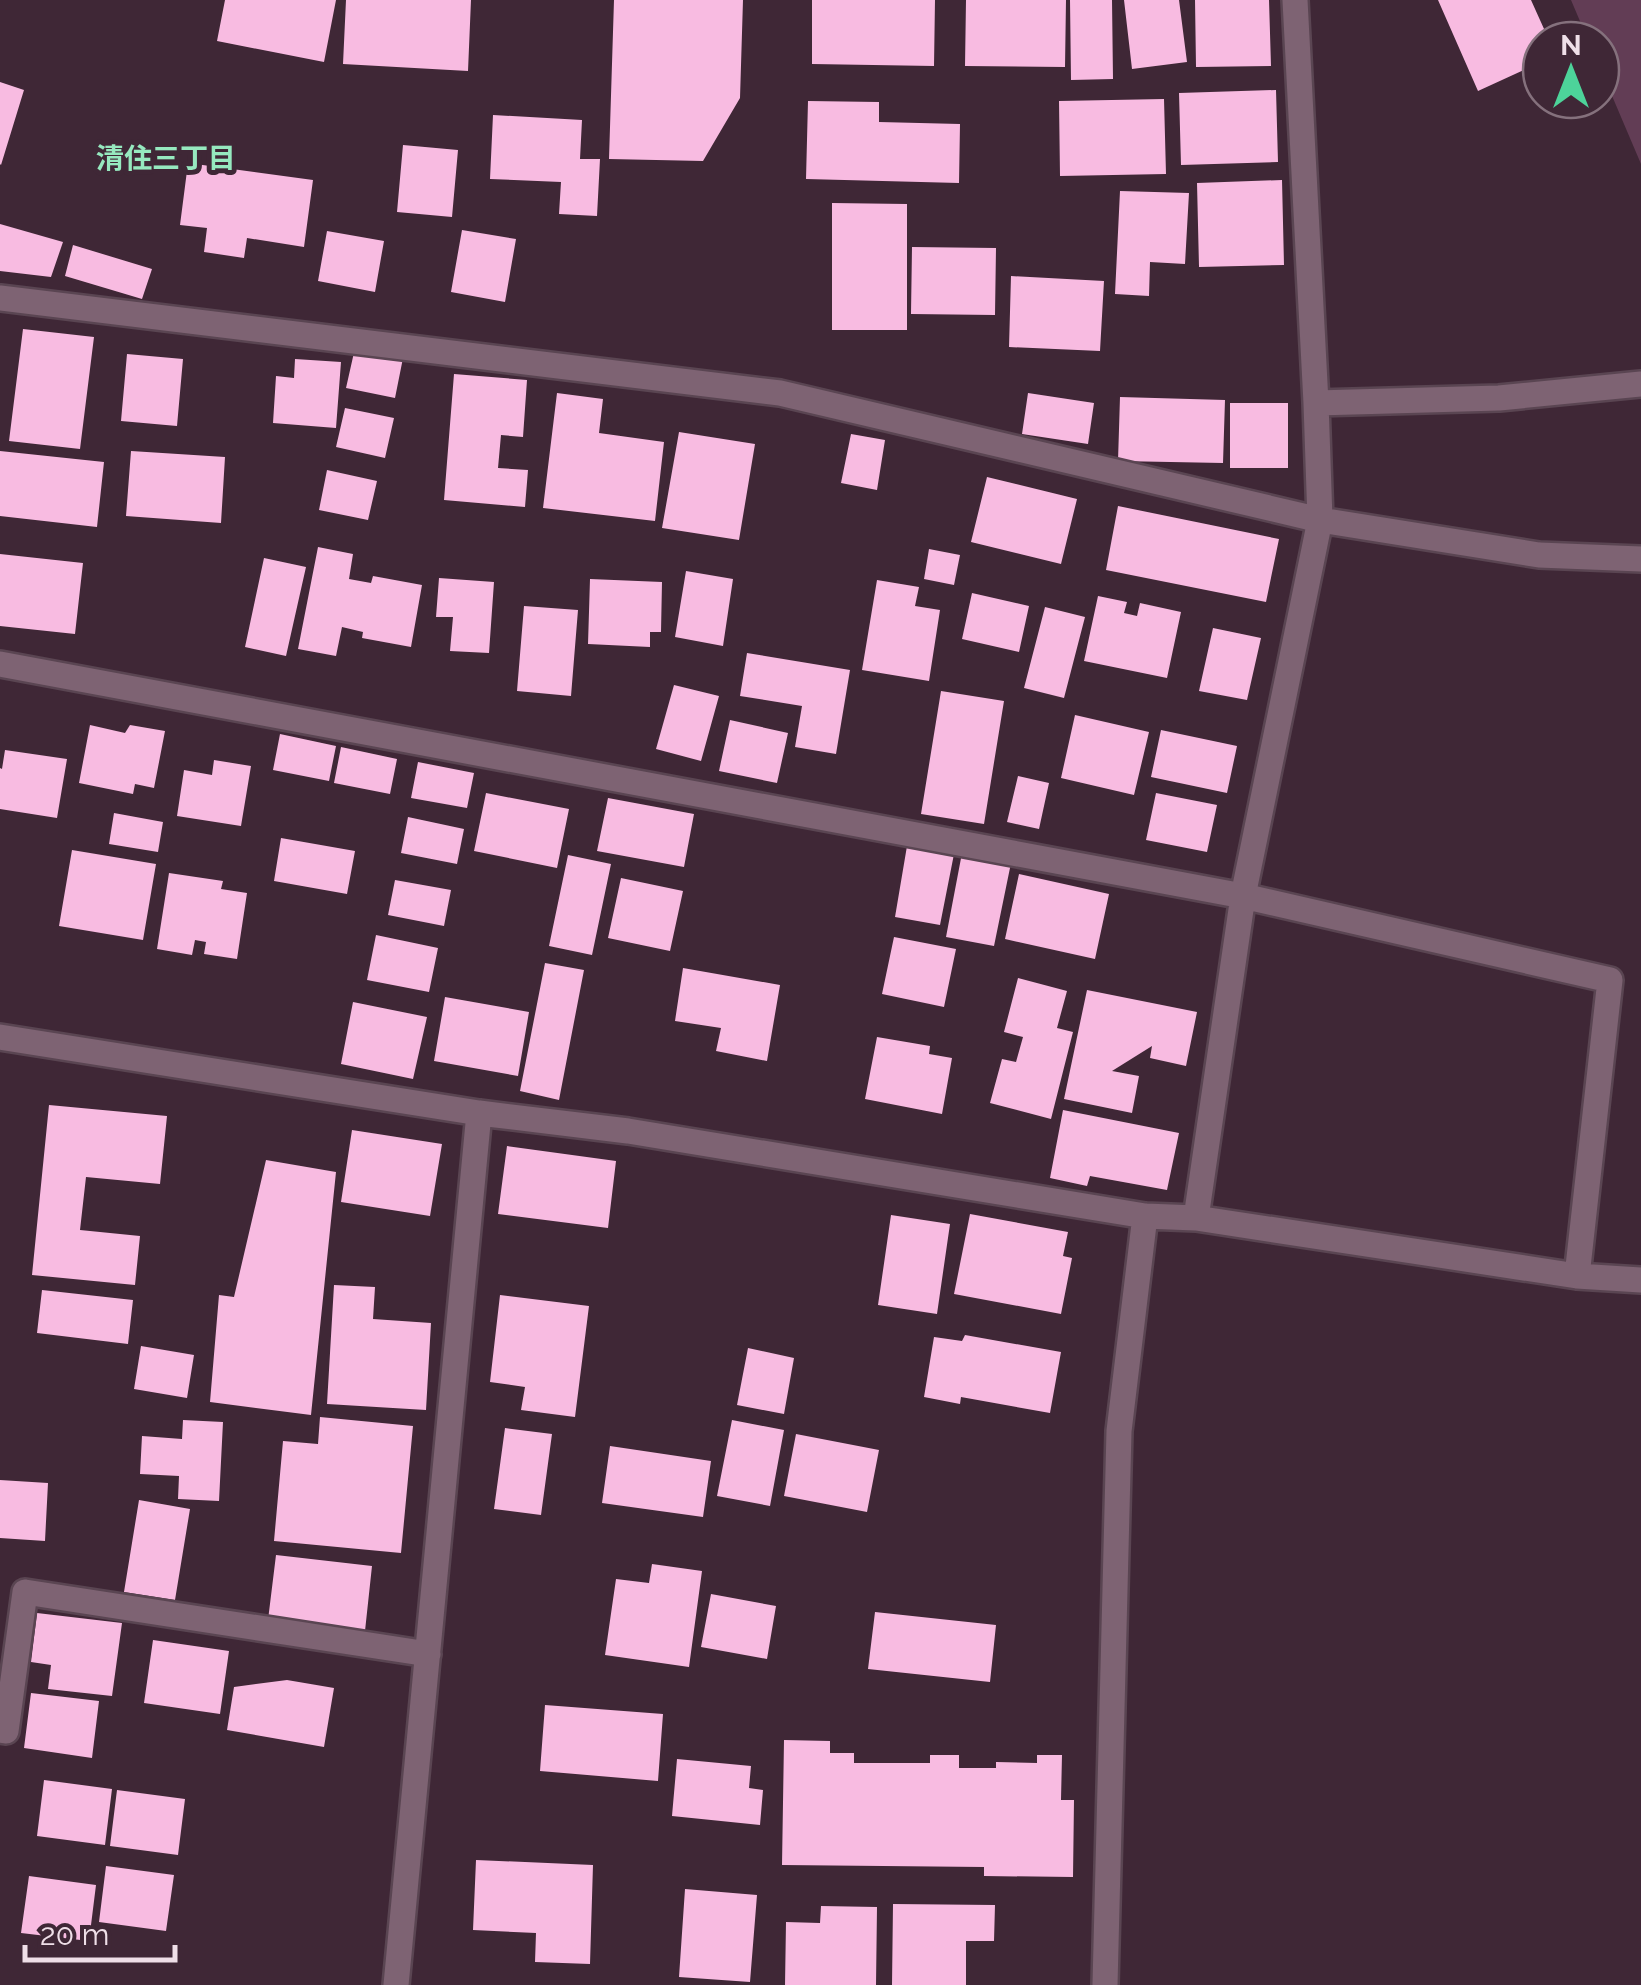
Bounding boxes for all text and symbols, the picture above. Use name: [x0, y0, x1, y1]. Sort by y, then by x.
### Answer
north arrow: [1521, 20, 1621, 120]
text: N: [1560, 29, 1582, 62]
district label: 清住三丁目: [96, 142, 236, 175]
scale bar: [25, 1900, 175, 1962]
text: 20 m: [40, 1917, 109, 1952]

